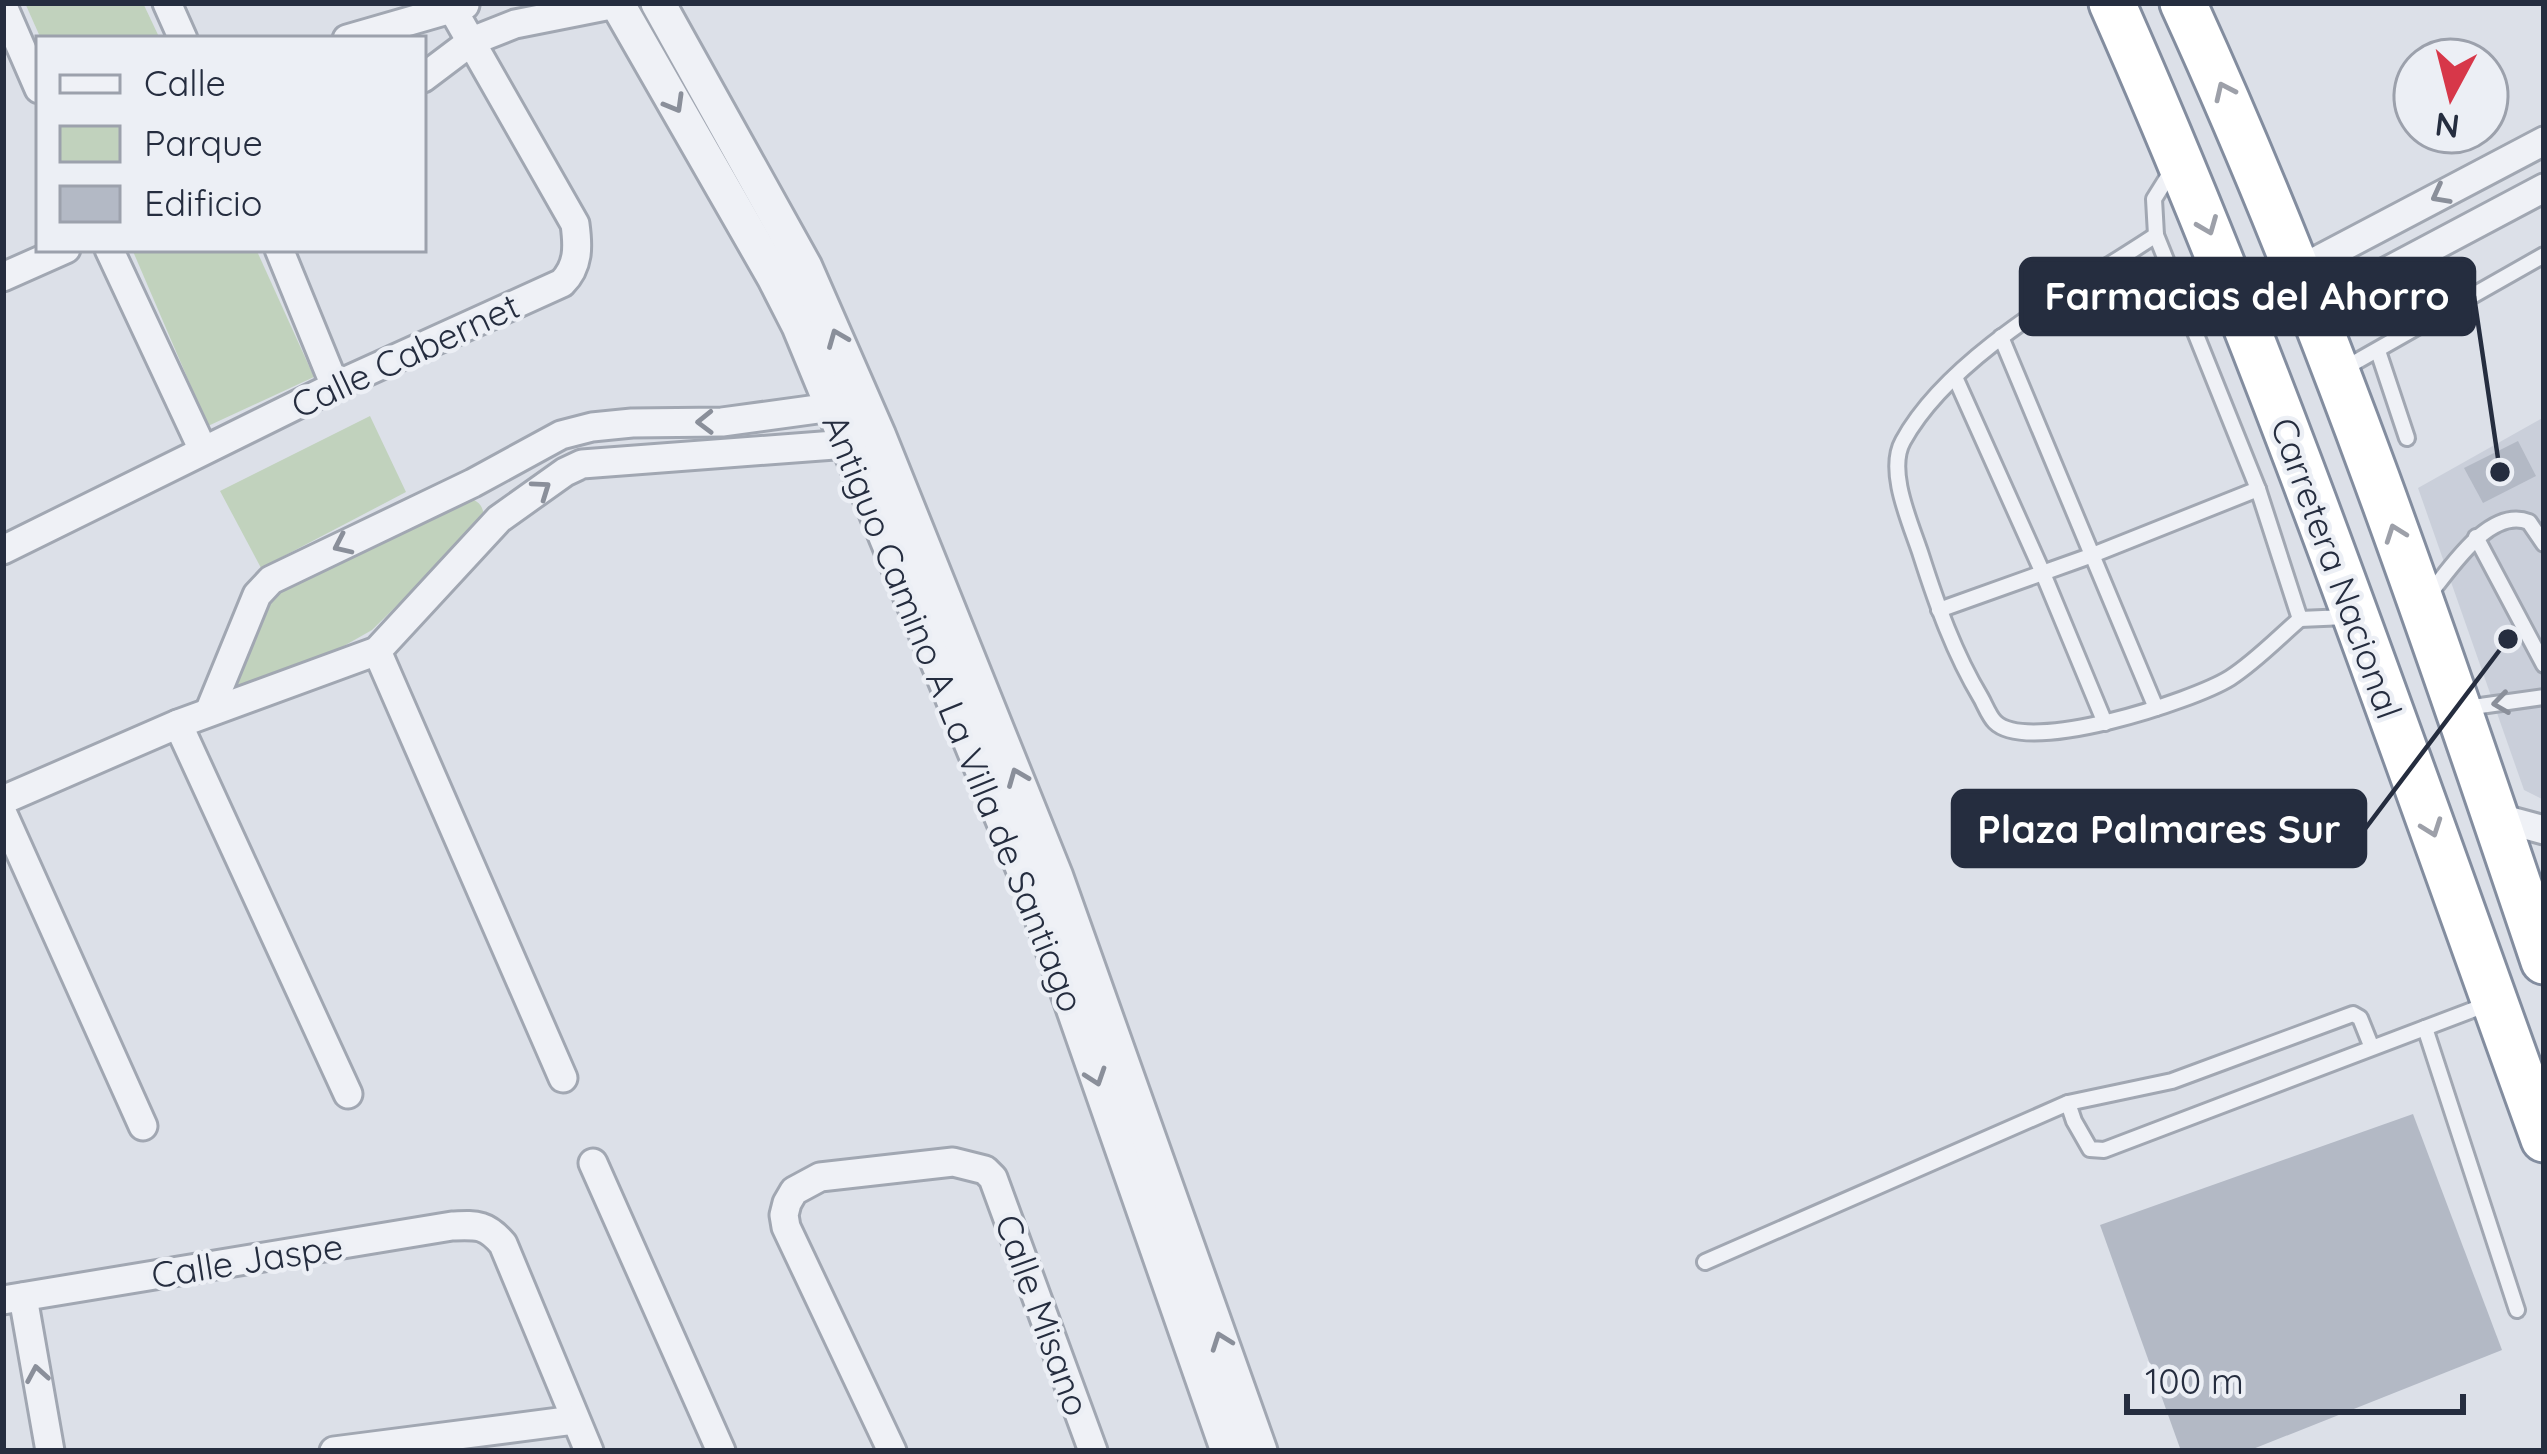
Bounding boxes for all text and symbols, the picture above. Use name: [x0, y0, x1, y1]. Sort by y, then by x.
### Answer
legend: [36, 36, 426, 252]
north arrow: [2391, 36, 2511, 156]
text: Calle: [144, 60, 226, 105]
one-way arrow: [2214, 82, 2238, 103]
one-way arrow: [661, 92, 684, 113]
text: N: [2433, 104, 2462, 148]
text: Parque: [144, 120, 263, 165]
text: Edificio: [144, 180, 263, 225]
one-way arrow: [2431, 181, 2453, 204]
one-way arrow: [2194, 215, 2218, 236]
callout: Farmacias del Ahorro: [2021, 259, 2474, 334]
text: Farmacias del Ahorro: [2044, 271, 2450, 320]
street label: Calle Cabernet: [284, 283, 526, 427]
one-way arrow: [827, 329, 851, 350]
street label: Antiguo Camino A La Villa de Santiago: [813, 408, 1095, 1018]
one-way arrow: [695, 409, 714, 435]
street label: Carretera Nacional: [2262, 411, 2412, 725]
one-way arrow: [529, 481, 550, 503]
one-way arrow: [2384, 524, 2409, 545]
one-way arrow: [333, 531, 354, 554]
one-way arrow: [2492, 689, 2511, 715]
one-way arrow: [1006, 767, 1031, 788]
callout: Plaza Palmares Sur: [1953, 791, 2365, 866]
text: Plaza Palmares Sur: [1977, 804, 2341, 853]
one-way arrow: [2417, 816, 2442, 837]
one-way arrow: [1082, 1065, 1106, 1086]
street label: Calle Misano: [986, 1208, 1100, 1422]
street label: Calle Jaspe: [148, 1223, 346, 1297]
one-way arrow: [1211, 1332, 1235, 1353]
scale bar: [2127, 1340, 2463, 1414]
text: 100 m: [2145, 1358, 2244, 1403]
one-way arrow: [25, 1364, 50, 1384]

